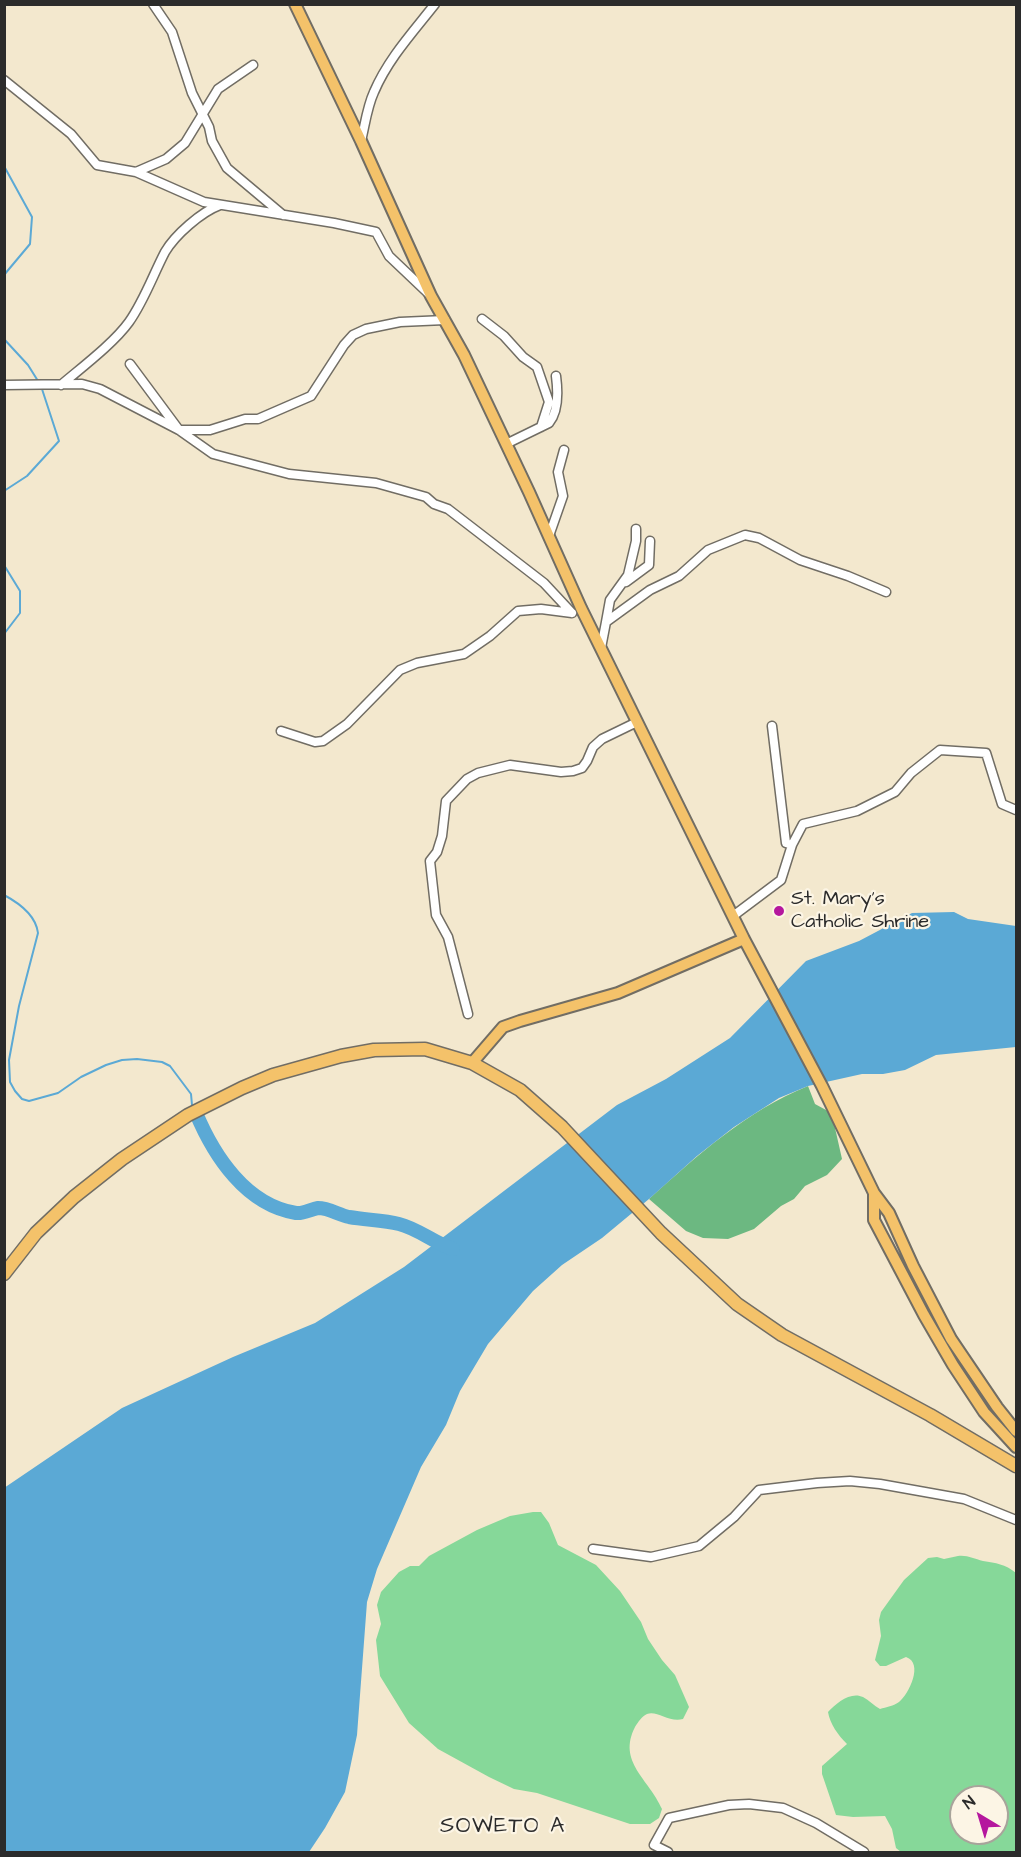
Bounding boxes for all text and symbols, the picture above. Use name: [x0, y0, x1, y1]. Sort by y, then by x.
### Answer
place label: St. Mary's Catholic Shrine: [791, 888, 929, 935]
marker: St. Mary's Catholic Shrine: [772, 904, 786, 918]
north arrow: [949, 1785, 1009, 1845]
text: N: [958, 1791, 980, 1814]
district label: SOWETO A: [440, 1814, 566, 1840]

